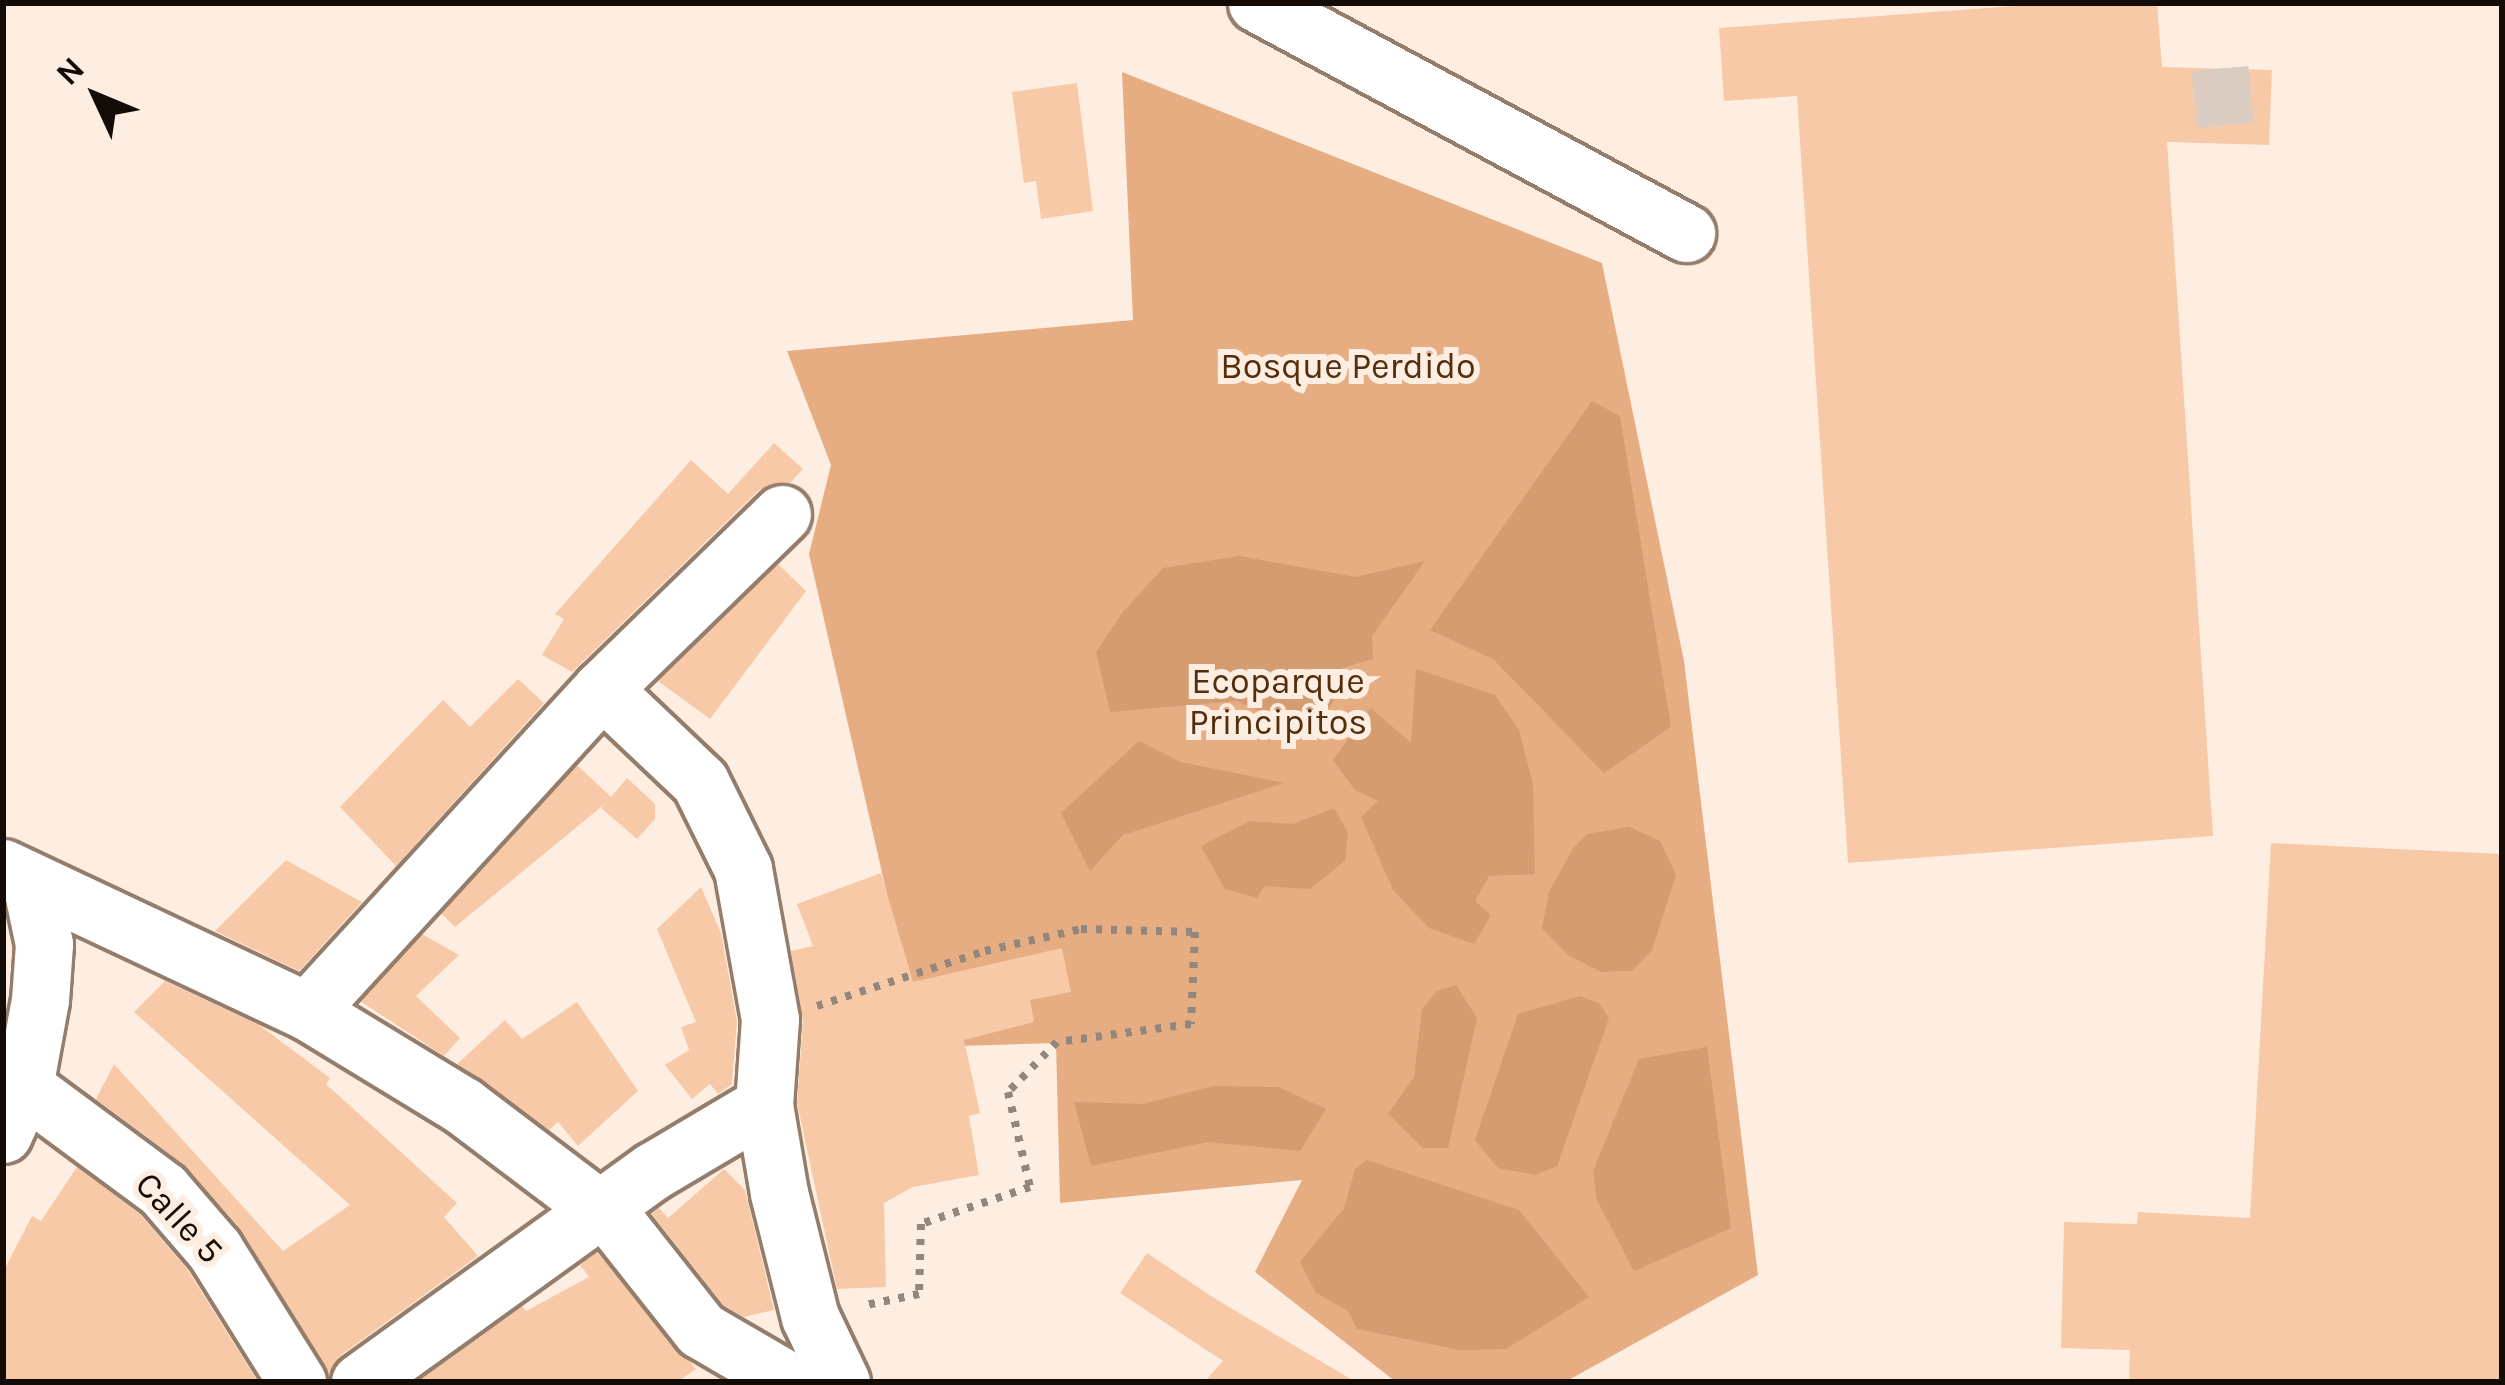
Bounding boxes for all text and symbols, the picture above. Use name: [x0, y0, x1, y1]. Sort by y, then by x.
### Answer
north arrow: [36, 36, 156, 156]
text: N: [48, 49, 92, 93]
park label: Bosque Perdido: [1220, 345, 1476, 389]
park label: Ecoparque Principitos: [1189, 659, 1367, 744]
street label: Calle 5: [126, 1163, 232, 1273]

